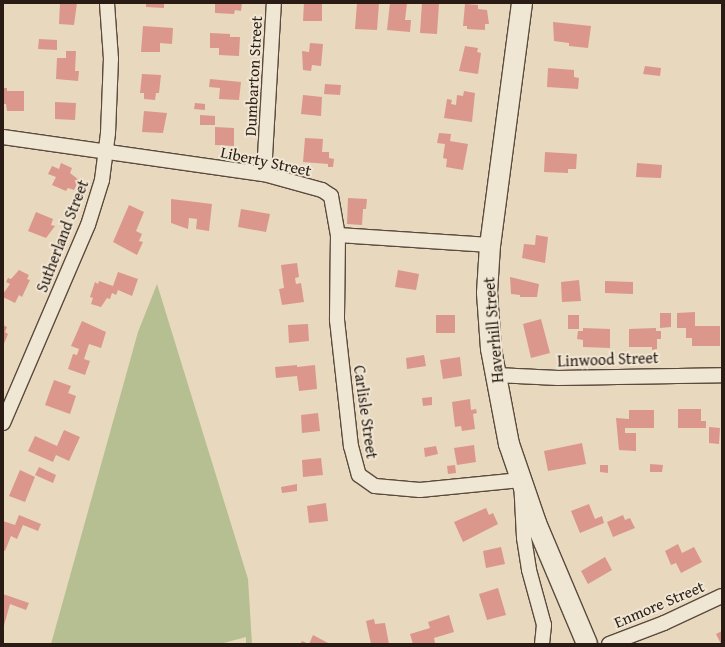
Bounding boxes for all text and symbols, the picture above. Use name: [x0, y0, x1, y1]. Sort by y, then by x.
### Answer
street label: Dumbarton Street: [240, 15, 266, 137]
street label: Liberty Street: [219, 142, 313, 180]
street label: Sutherland Street: [32, 177, 92, 295]
street label: Haverhill Street: [479, 276, 507, 384]
street label: Linwood Street: [557, 348, 659, 370]
street label: Carlisle Street: [350, 364, 382, 460]
street label: Enmore Street: [611, 576, 707, 632]

